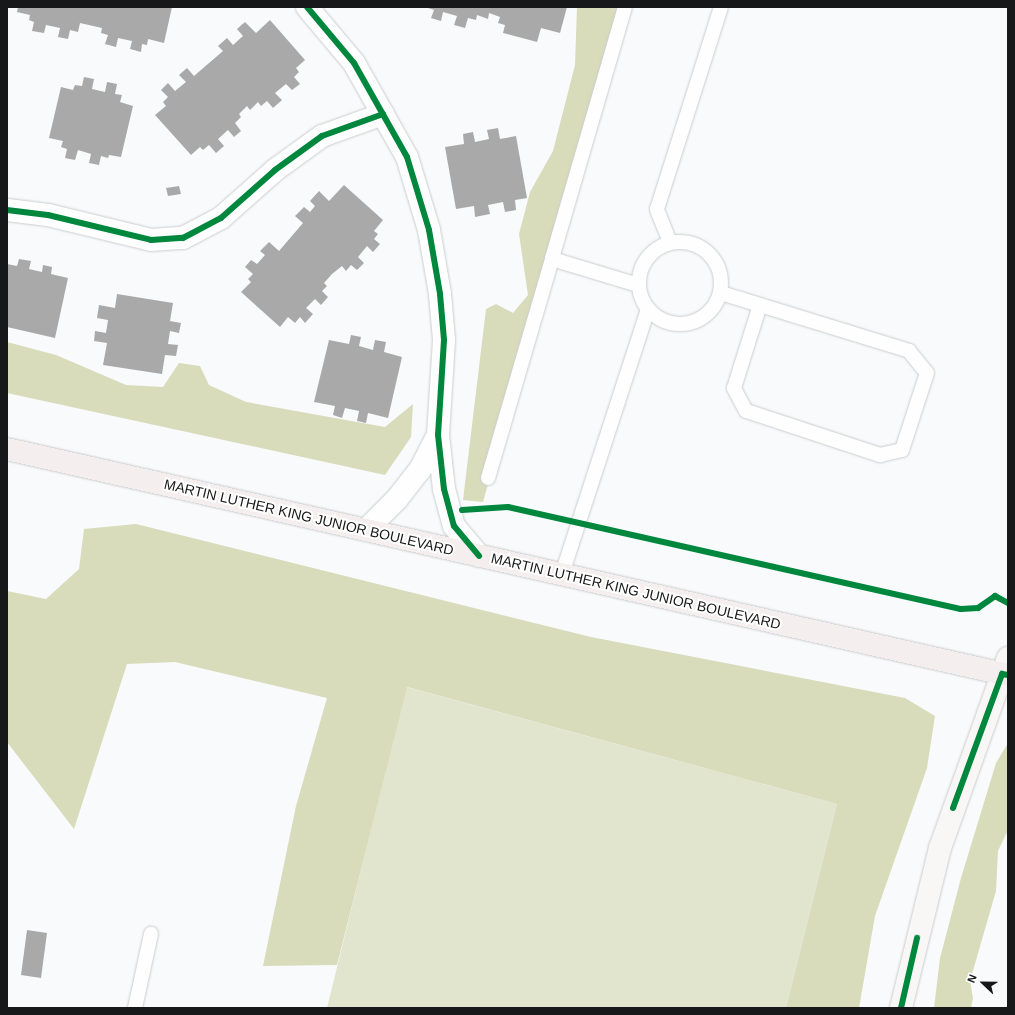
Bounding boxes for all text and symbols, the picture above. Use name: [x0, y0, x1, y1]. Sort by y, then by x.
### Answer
street label: MARTIN LUTHER KING JUNIOR BOULEVARD: [163, 475, 455, 559]
street label: MARTIN LUTHER KING JUNIOR BOULEVARD: [490, 549, 782, 633]
north arrow: [963, 963, 1003, 1003]
text: N: [965, 973, 979, 984]

